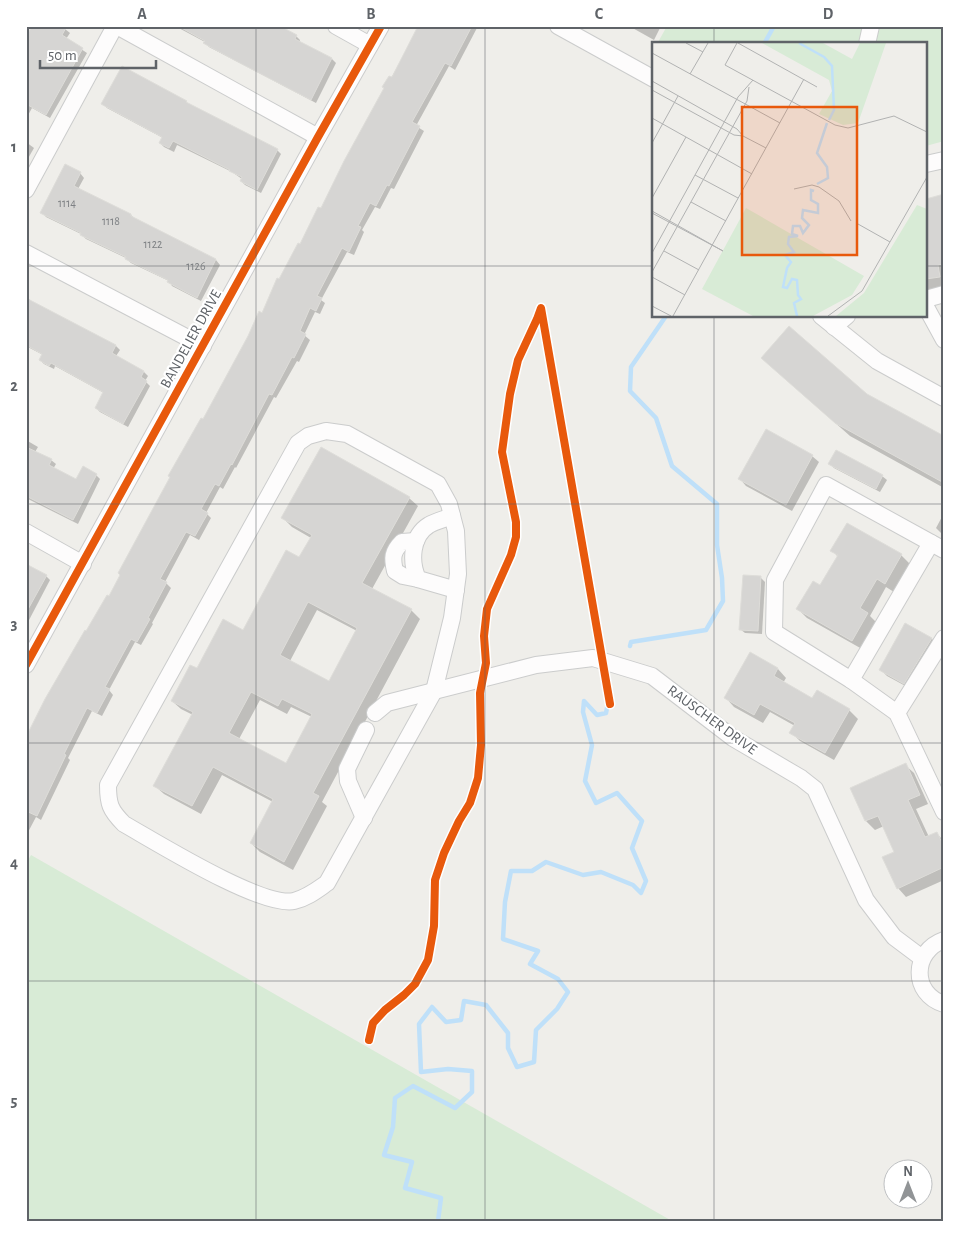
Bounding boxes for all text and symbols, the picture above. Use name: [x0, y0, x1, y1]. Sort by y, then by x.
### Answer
text: A: [137, 6, 147, 22]
text: B: [366, 6, 376, 22]
text: C: [595, 6, 604, 22]
text: D: [823, 6, 834, 22]
scale bar: [40, 38, 156, 70]
inset map: [652, 42, 928, 318]
text: 50 m: [48, 48, 77, 63]
text: 1: [11, 139, 17, 155]
house number: 1114: [58, 197, 76, 209]
house number: 1118: [102, 215, 120, 227]
house number: 1122: [143, 238, 163, 250]
house number: 1126: [186, 260, 206, 272]
street label: BANDELIER DRIVE: [158, 287, 224, 391]
text: 2: [10, 378, 18, 394]
text: 3: [11, 616, 18, 632]
street label: RAUSCHER DRIVE: [664, 683, 760, 757]
text: 4: [10, 855, 18, 871]
text: 5: [11, 1093, 18, 1109]
north arrow: [882, 1160, 932, 1210]
text: N: [903, 1165, 913, 1179]

